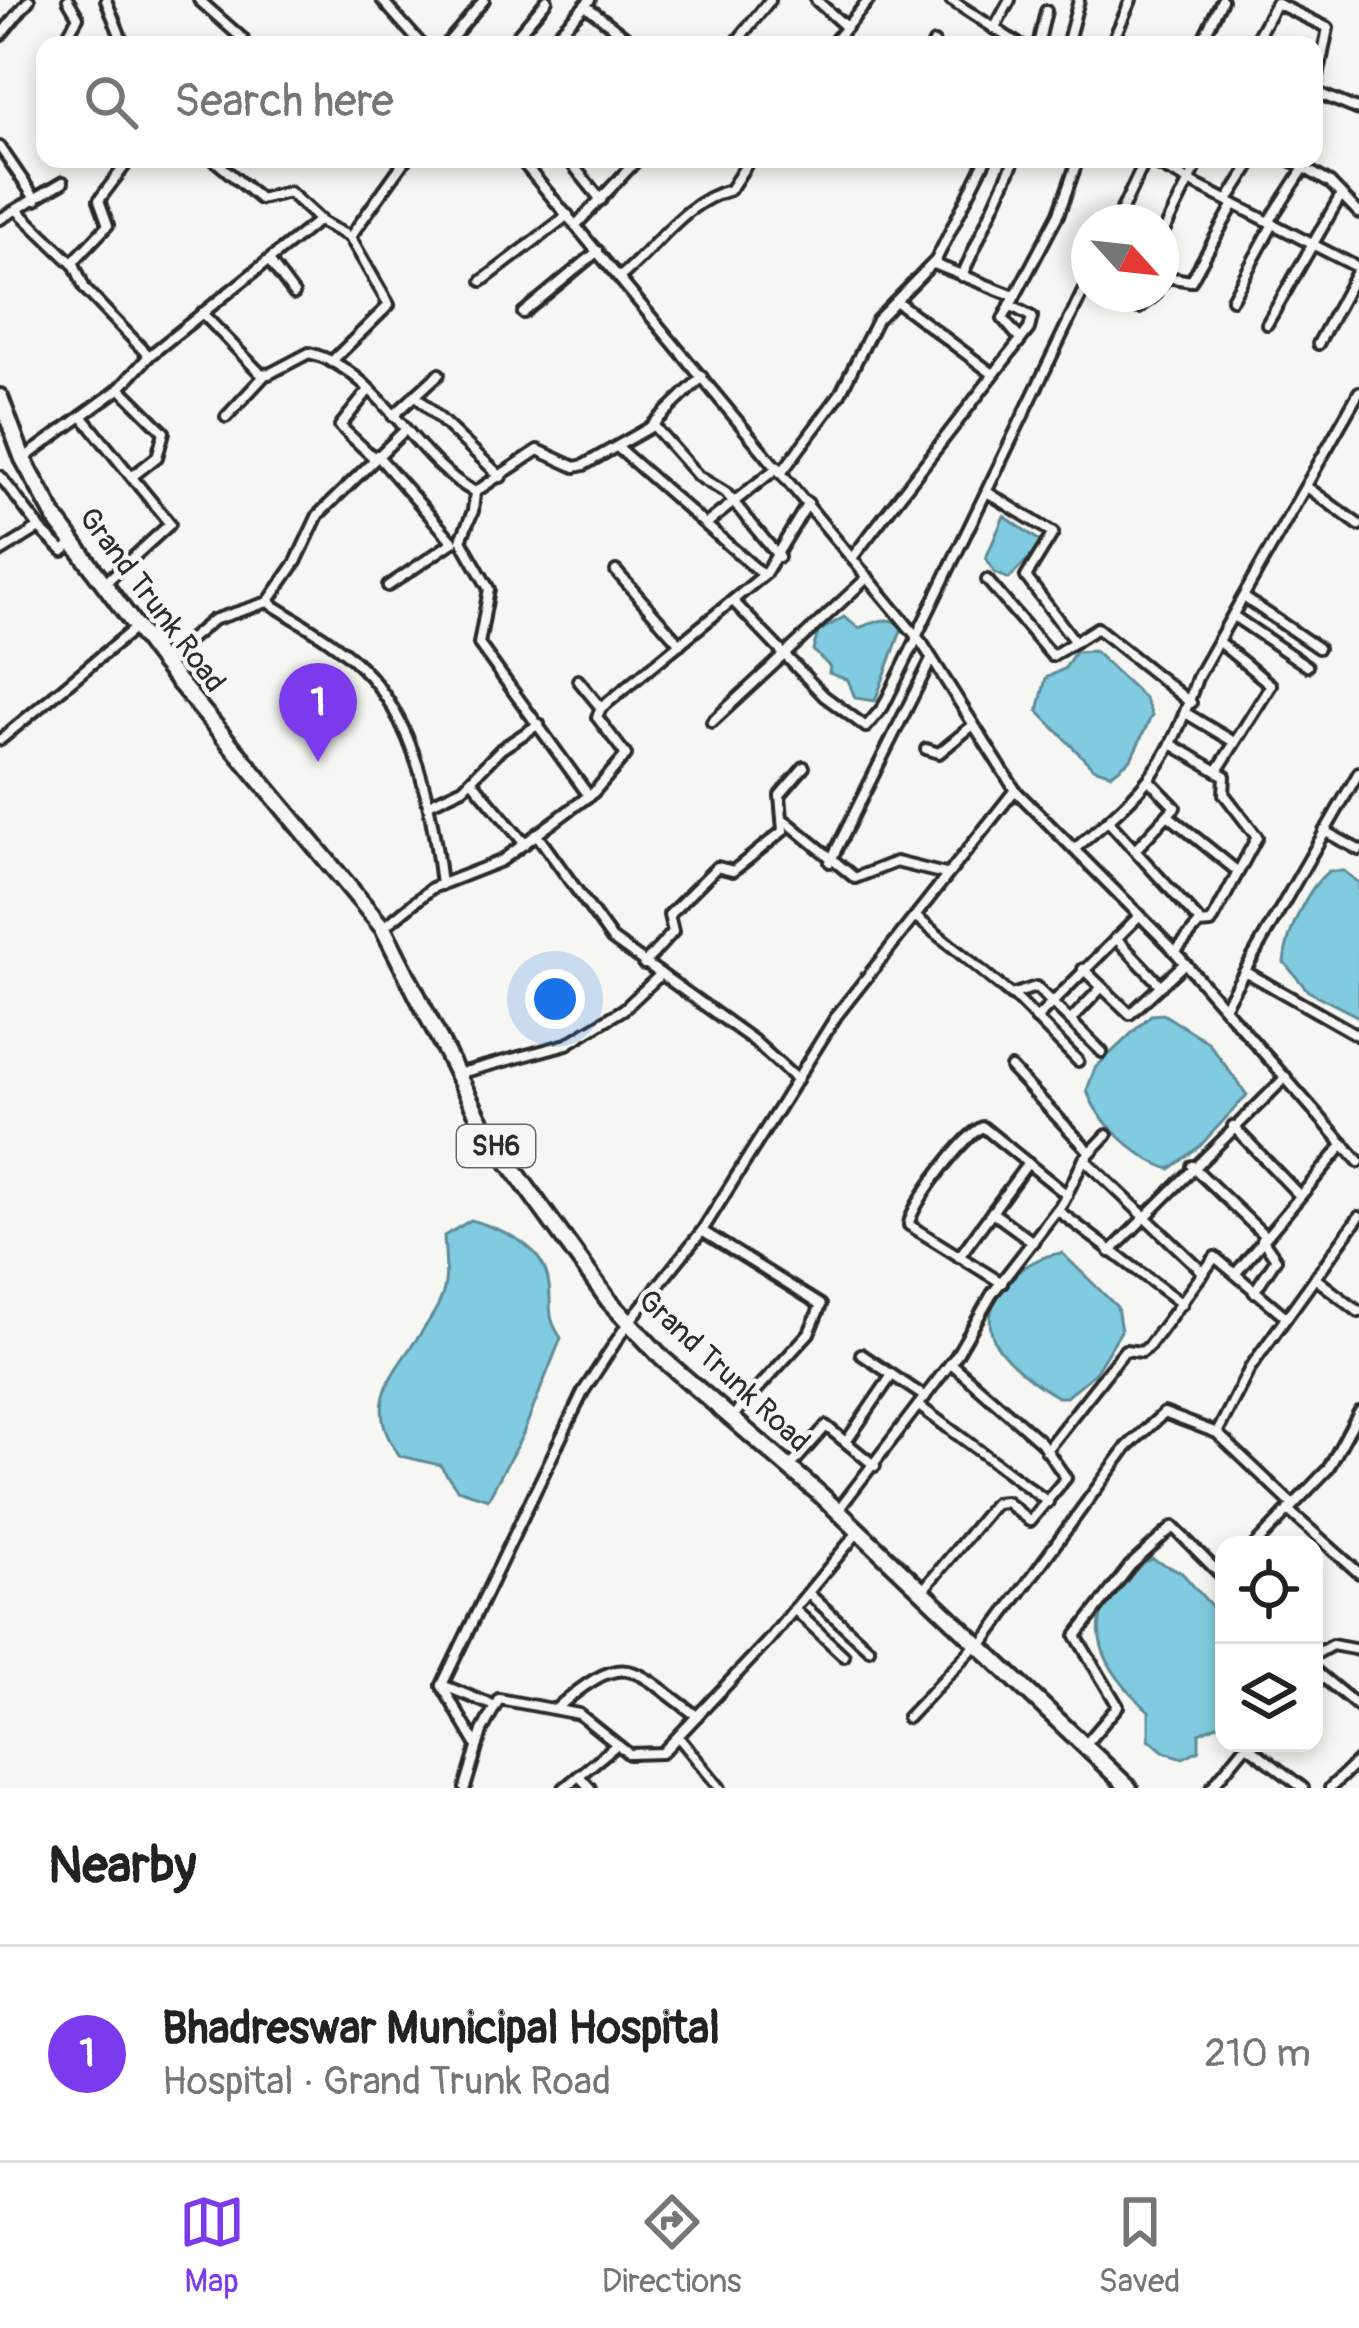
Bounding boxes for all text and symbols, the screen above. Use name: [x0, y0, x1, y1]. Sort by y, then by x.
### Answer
search box: [36, 36, 1323, 168]
icon: search: [78, 69, 144, 135]
text: Search here: [174, 74, 394, 130]
north arrow: [1071, 204, 1179, 312]
street label: Grand Trunk Road: [71, 500, 233, 700]
pin: 1: [279, 663, 357, 762]
your location: [525, 969, 585, 1029]
road number: SH6: [457, 1125, 535, 1167]
street label: Grand Trunk Road: [630, 1282, 818, 1460]
map controls: [1215, 1536, 1323, 1752]
button: locate: [1215, 1536, 1323, 1644]
button: layers: [1215, 1644, 1323, 1752]
text: Nearby: [48, 1834, 196, 1898]
text: Bhadreswar Municipal Hospital: [162, 2001, 720, 2057]
text: 1: [79, 2029, 95, 2078]
text: 210 m: [1204, 2029, 1311, 2078]
text: Hospital · Grand Trunk Road: [162, 2057, 611, 2106]
tab: Map: [179, 2189, 245, 2302]
tab: Directions: [602, 2189, 742, 2302]
tab: Saved: [1099, 2189, 1180, 2302]

